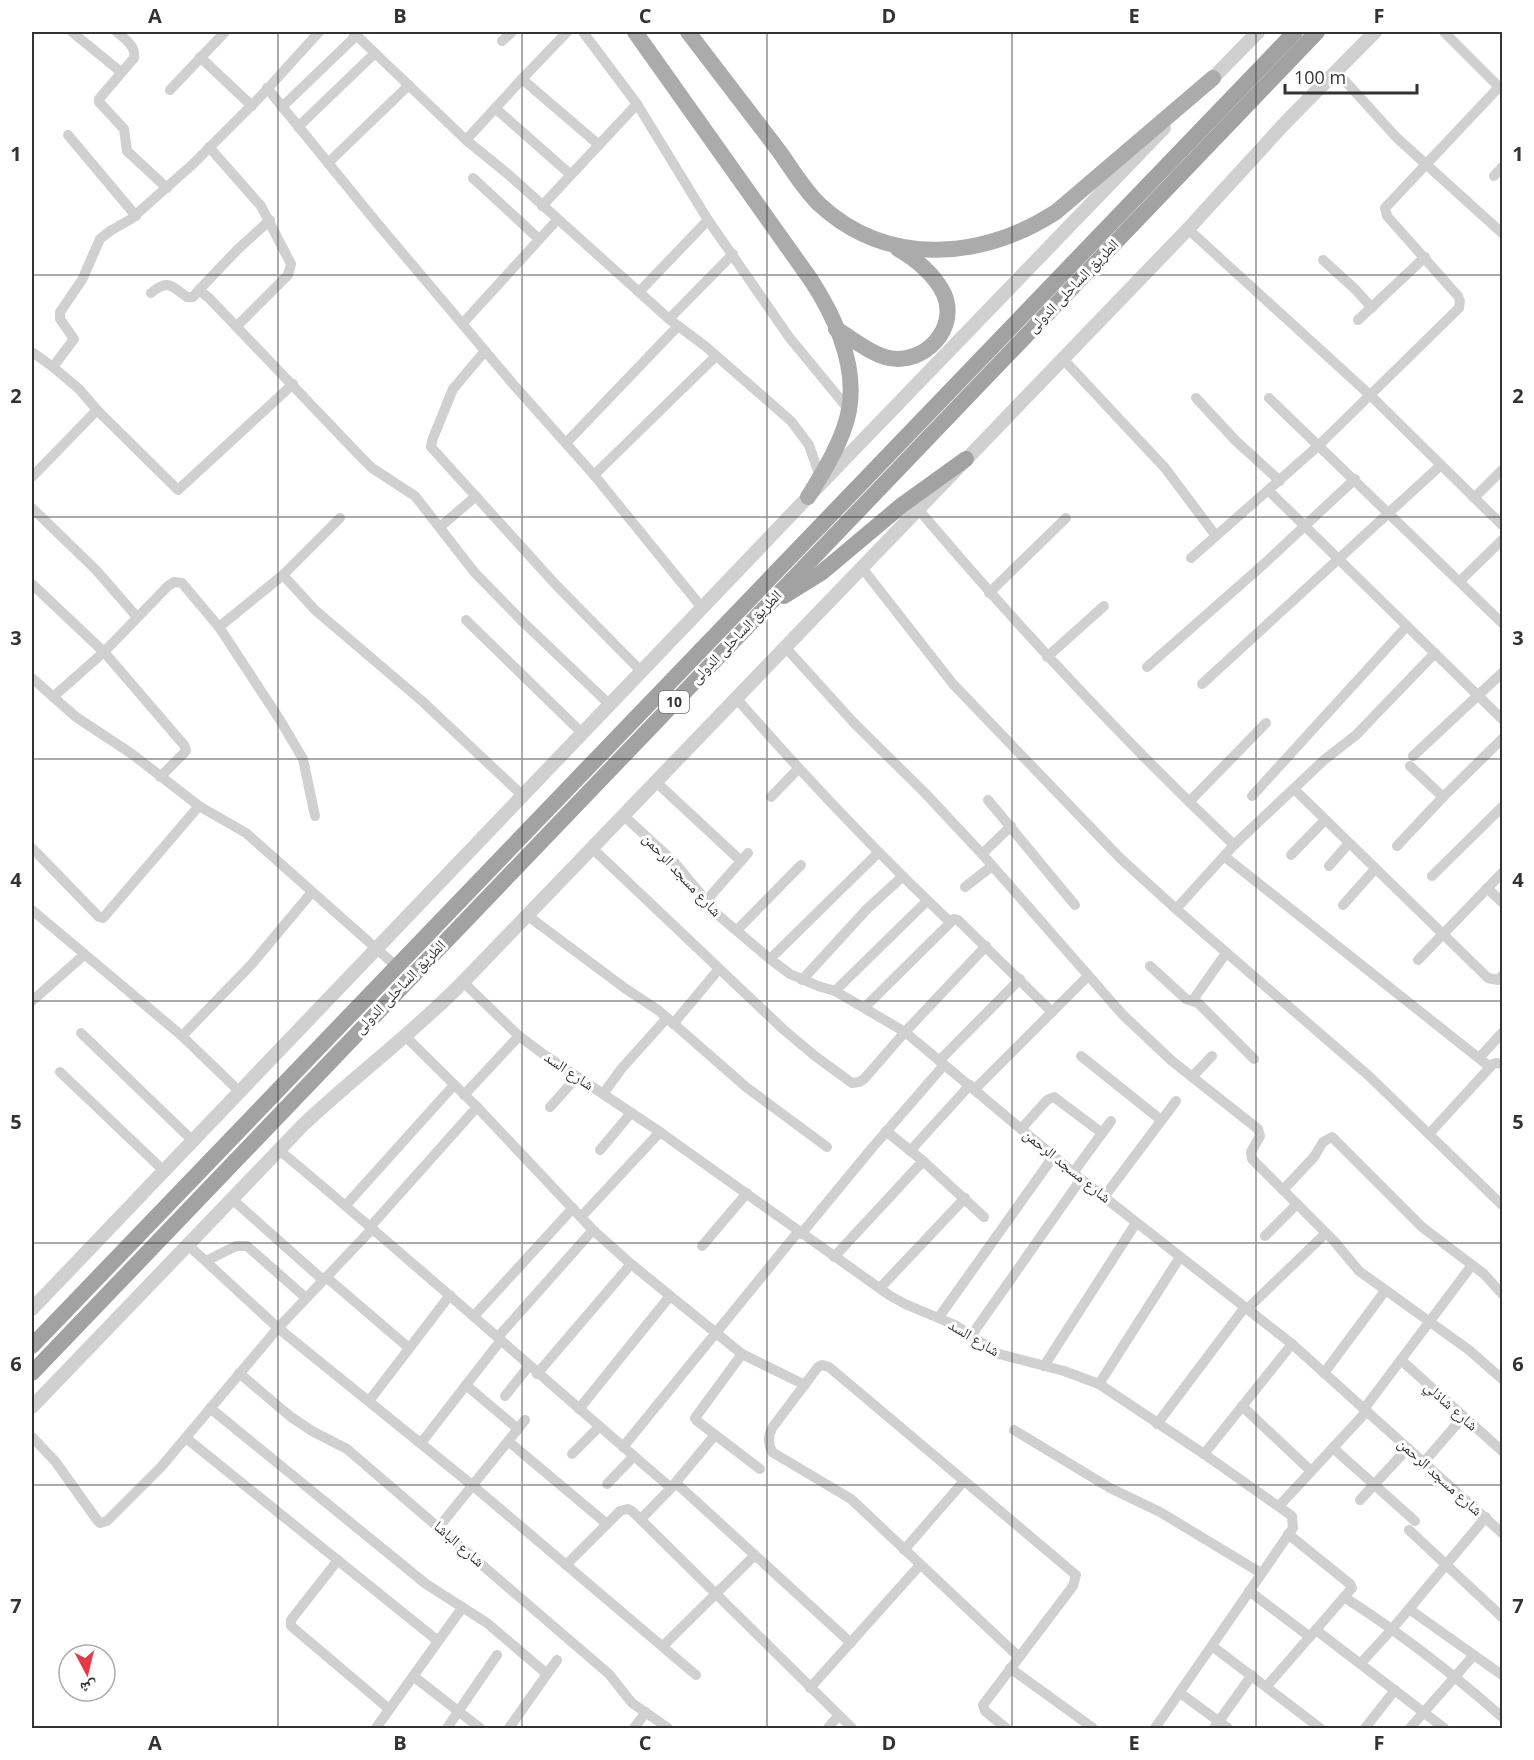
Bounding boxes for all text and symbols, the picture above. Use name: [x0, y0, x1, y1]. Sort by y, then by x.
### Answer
text: A: [148, 2, 162, 29]
text: B: [393, 2, 407, 29]
text: C: [639, 2, 652, 29]
text: D: [882, 2, 896, 29]
text: E: [1128, 2, 1140, 29]
text: F: [1374, 2, 1384, 29]
scale bar: [1285, 57, 1417, 95]
text: 100 m: [1294, 65, 1346, 89]
text: 1: [10, 140, 22, 167]
text: 1: [1512, 140, 1524, 167]
street label: الطريق الساحلى الدولى: [1022, 234, 1123, 337]
text: 2: [10, 382, 22, 409]
text: 2: [1512, 382, 1524, 409]
street label: الطريق الساحلى الدولى: [685, 585, 786, 688]
text: 3: [10, 624, 22, 651]
text: 3: [1512, 624, 1524, 651]
road number: 10: [659, 691, 689, 713]
street label: شارع مسجد الرحمن: [638, 828, 727, 921]
text: 4: [10, 866, 22, 893]
text: 4: [1512, 866, 1524, 893]
street label: الطريق الساحلى الدولى: [349, 935, 450, 1038]
street label: شارع السد: [540, 1046, 599, 1095]
text: 5: [10, 1108, 22, 1135]
text: 5: [1512, 1108, 1524, 1135]
street label: شارع مسجد الرحمن: [1019, 1124, 1116, 1208]
street label: شارع السد: [945, 1314, 1004, 1361]
text: 6: [10, 1350, 22, 1377]
text: 6: [1512, 1350, 1524, 1377]
street label: شارع شاذلي: [1419, 1376, 1483, 1437]
street label: شارع مسجد الرحمن: [1393, 1433, 1487, 1520]
street label: شارع الباشا: [429, 1516, 489, 1572]
text: 7: [10, 1592, 22, 1619]
text: 7: [1512, 1592, 1524, 1619]
north arrow: [57, 1643, 117, 1703]
text: ش: [79, 1676, 99, 1700]
text: A: [148, 1729, 162, 1756]
text: B: [393, 1729, 407, 1756]
text: C: [639, 1729, 652, 1756]
text: D: [882, 1729, 896, 1756]
text: E: [1128, 1729, 1140, 1756]
text: F: [1374, 1729, 1384, 1756]

